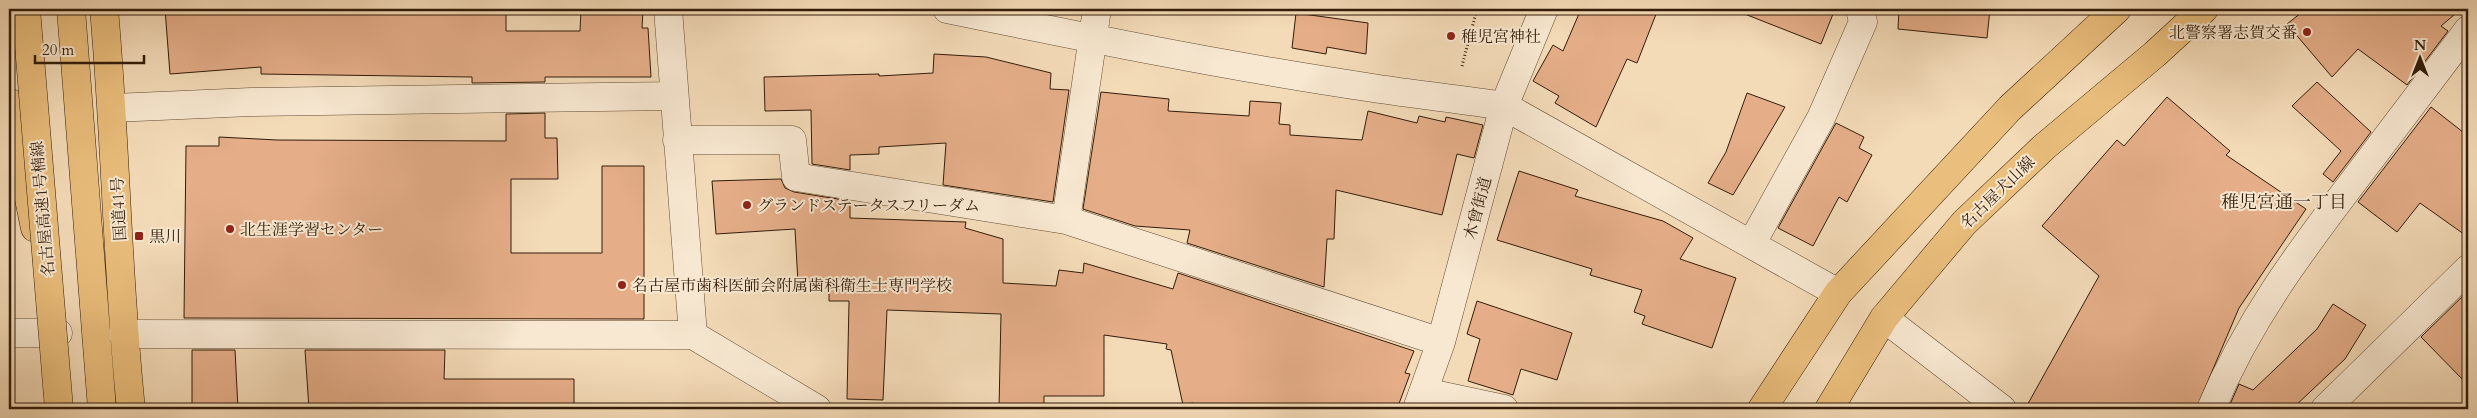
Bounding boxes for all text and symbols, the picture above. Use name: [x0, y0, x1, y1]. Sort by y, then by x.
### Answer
place label: 北警察署志賀交番: [2169, 22, 2297, 44]
place label: 稚児宮神社: [1461, 26, 1541, 48]
marker: 北警察署志賀交番: [2301, 26, 2313, 38]
marker: 稚児宮神社: [1445, 30, 1457, 42]
scale bar: [35, 32, 144, 64]
north arrow: [2394, 32, 2444, 82]
text: N: [2414, 36, 2426, 55]
text: 20 m: [42, 40, 74, 60]
street label: 名古屋高速1号楠線: [26, 140, 60, 278]
street label: 名古屋犬山線: [1956, 151, 2040, 234]
street label: 木曾街道: [1459, 174, 1497, 242]
street label: 国道41号: [106, 176, 132, 242]
district label: 稚児宮通一丁目: [2221, 190, 2347, 215]
place label: グランドステータスフリーダム: [757, 195, 980, 217]
marker: グランドステータスフリーダム: [741, 199, 753, 211]
place label: 北生涯学習センター: [240, 219, 383, 241]
marker: 北生涯学習センター: [224, 223, 236, 235]
place label: 黒川: [149, 226, 181, 248]
marker: 黒川: [133, 230, 145, 242]
place label: 名古屋市歯科医師会附属歯科衛生士専門学校: [632, 275, 952, 297]
marker: 名古屋市歯科医師会附属歯科衛生士専門学校: [616, 279, 628, 291]

